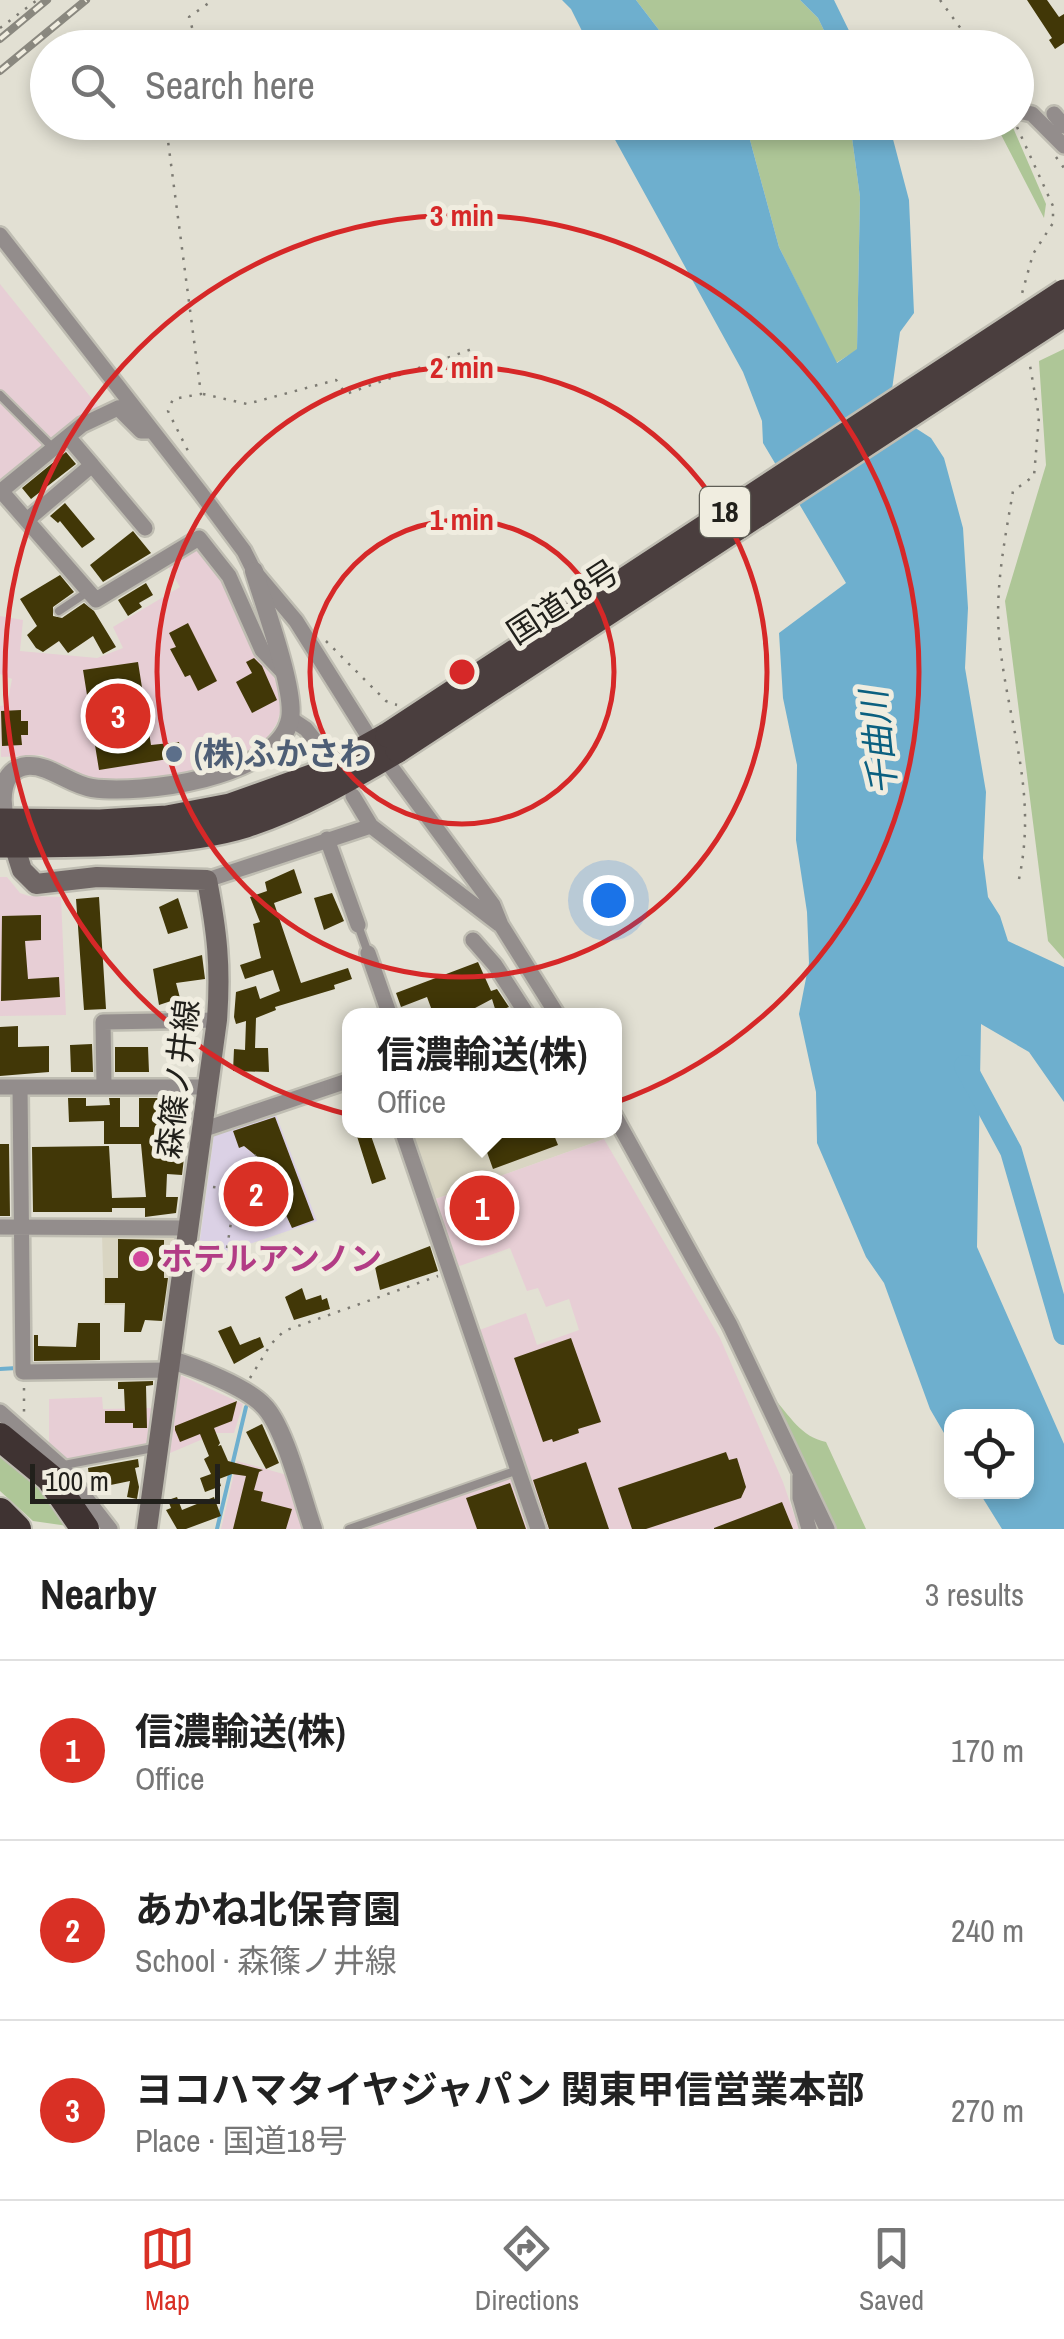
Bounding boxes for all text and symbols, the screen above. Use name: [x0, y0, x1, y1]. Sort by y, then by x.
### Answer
search box: [30, 30, 1034, 140]
icon: search: [65, 58, 120, 113]
text: Search here: [145, 60, 315, 111]
text: 3 min: [430, 195, 494, 235]
text: 2 min: [430, 347, 494, 387]
road number: 18: [700, 487, 750, 537]
text: 1 min: [430, 499, 494, 539]
street label: 国道18号: [499, 549, 627, 654]
centre of rings: [444, 654, 480, 690]
pin: 3: [86, 678, 150, 754]
water label: 千曲川: [849, 684, 907, 798]
place label: (株)ふかさわ: [194, 732, 371, 775]
marker: (株)ふかさわ: [163, 743, 185, 765]
your location: [583, 875, 634, 926]
street label: 森篠ノ井線: [146, 997, 209, 1161]
popup: [342, 1008, 622, 1138]
text: 信濃輸送(株): [377, 1029, 587, 1080]
text: Office: [377, 1080, 446, 1123]
pin: 2: [224, 1156, 288, 1232]
pin: 1: [450, 1170, 514, 1246]
place label: ホテルアンノン: [161, 1237, 382, 1280]
marker: ホテルアンノン: [130, 1248, 152, 1270]
map controls: [944, 1409, 1034, 1499]
button: locate: [944, 1409, 1034, 1499]
scale bar: [30, 1459, 220, 1504]
text: 100 m: [45, 1462, 109, 1500]
text: Nearby: [40, 1566, 157, 1622]
text: 3 results: [925, 1573, 1024, 1616]
text: 信濃輸送(株): [135, 1706, 346, 1757]
text: 1: [65, 1729, 80, 1772]
text: 170 m: [951, 1729, 1024, 1772]
text: Office: [135, 1757, 205, 1800]
text: あかね北保育園: [135, 1884, 401, 1935]
text: 2: [65, 1909, 80, 1952]
text: 240 m: [951, 1909, 1024, 1952]
text: School · 森篠ノ井線: [135, 1939, 397, 1982]
text: ヨコハマタイヤジャパン 関東甲信営業本部: [135, 2064, 865, 2115]
text: 3: [65, 2089, 80, 2132]
text: 270 m: [951, 2089, 1024, 2132]
text: Place · 国道18号: [135, 2119, 348, 2162]
tab: Map: [140, 2221, 195, 2319]
tab: Directions: [475, 2221, 579, 2319]
tab: Saved: [859, 2221, 924, 2319]

